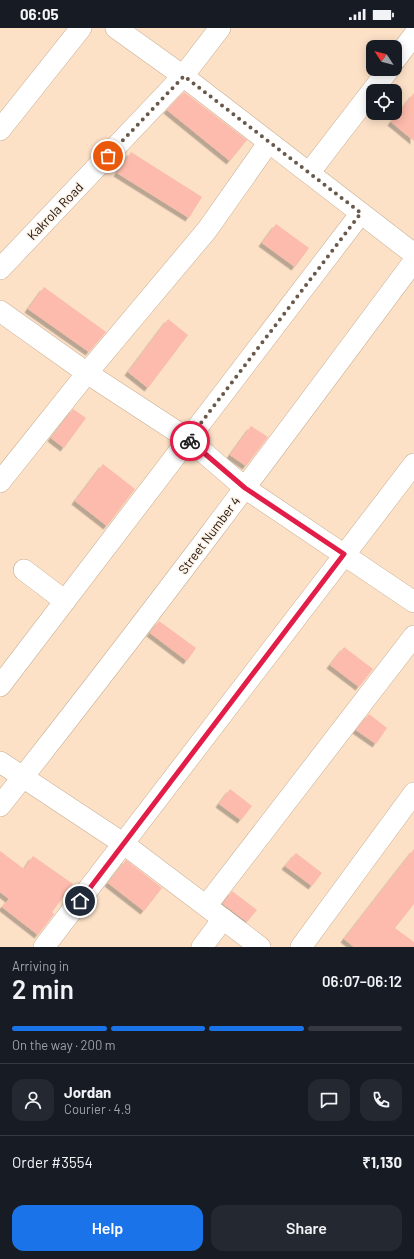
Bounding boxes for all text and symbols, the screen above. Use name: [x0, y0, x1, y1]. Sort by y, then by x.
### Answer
text: 06:05: [20, 5, 59, 23]
north arrow: [366, 40, 402, 76]
map controls: [366, 40, 402, 120]
button: locate: [366, 84, 402, 120]
pin: [91, 139, 125, 173]
icon: bag: [97, 145, 119, 167]
street label: Kakrola Road: [24, 179, 86, 243]
courier: [170, 421, 210, 461]
icon: bike: [179, 430, 201, 452]
street label: Street Number 4: [175, 493, 243, 577]
pin: [63, 884, 97, 918]
icon: home: [69, 890, 91, 912]
text: Arriving in: [12, 958, 69, 974]
text: 06:07–06:12: [322, 972, 402, 990]
text: 2 min: [12, 973, 74, 1004]
text: On the way · 200 m: [12, 1037, 116, 1053]
button: person: [12, 1079, 54, 1121]
button: chat: [308, 1079, 350, 1121]
button: phone: [360, 1079, 402, 1121]
text: Jordan: [64, 1083, 111, 1101]
text: Courier · 4.9: [64, 1101, 131, 1117]
text: Order #3554: [12, 1153, 93, 1171]
text: ₹1,130: [362, 1153, 402, 1171]
button: Help: [12, 1205, 203, 1251]
button: Share: [211, 1205, 402, 1251]

